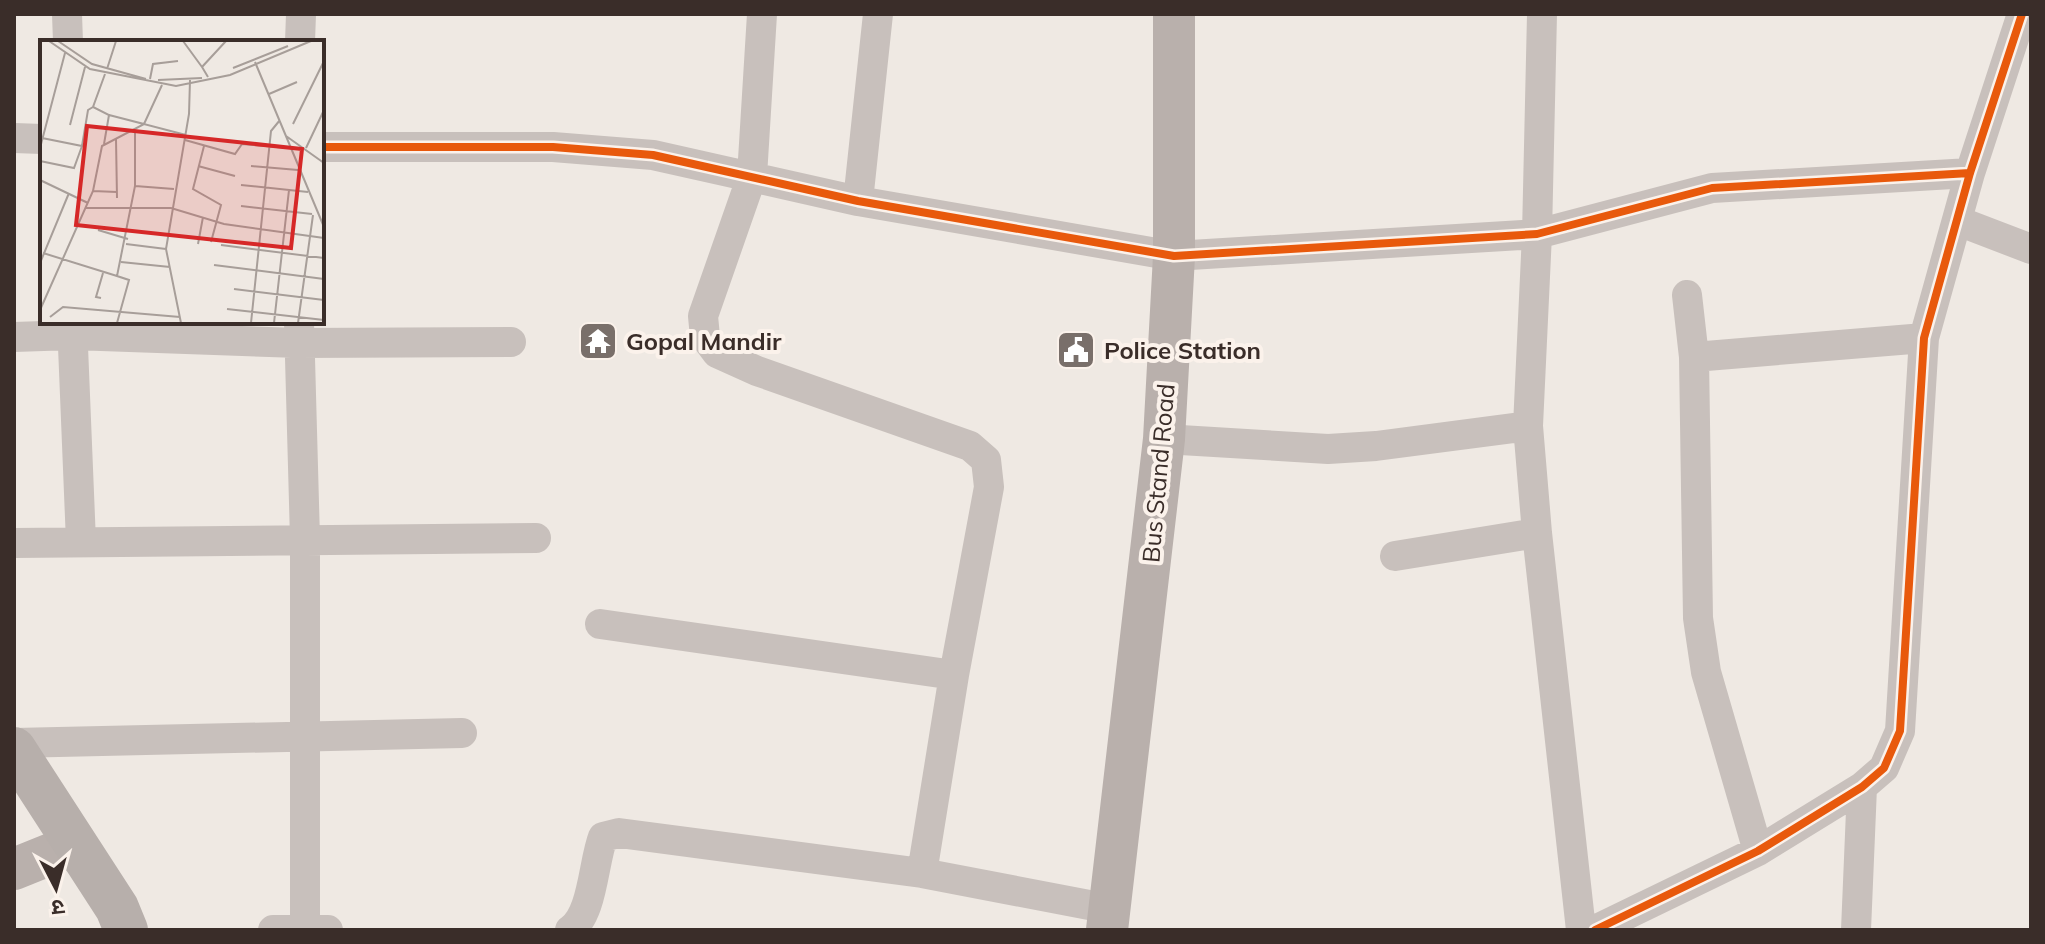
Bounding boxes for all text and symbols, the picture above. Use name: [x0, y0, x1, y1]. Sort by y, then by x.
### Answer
inset map: [40, 40, 324, 324]
temple icon: Gopal Mandir: [577, 320, 619, 362]
place label: Gopal Mandir: [626, 326, 782, 356]
public building icon: Police Station: [1055, 329, 1097, 371]
place label: Police Station: [1104, 335, 1261, 365]
street label: Bus Stand Road: [1135, 382, 1181, 564]
north arrow: [16, 848, 96, 928]
text: उ: [49, 893, 66, 923]

